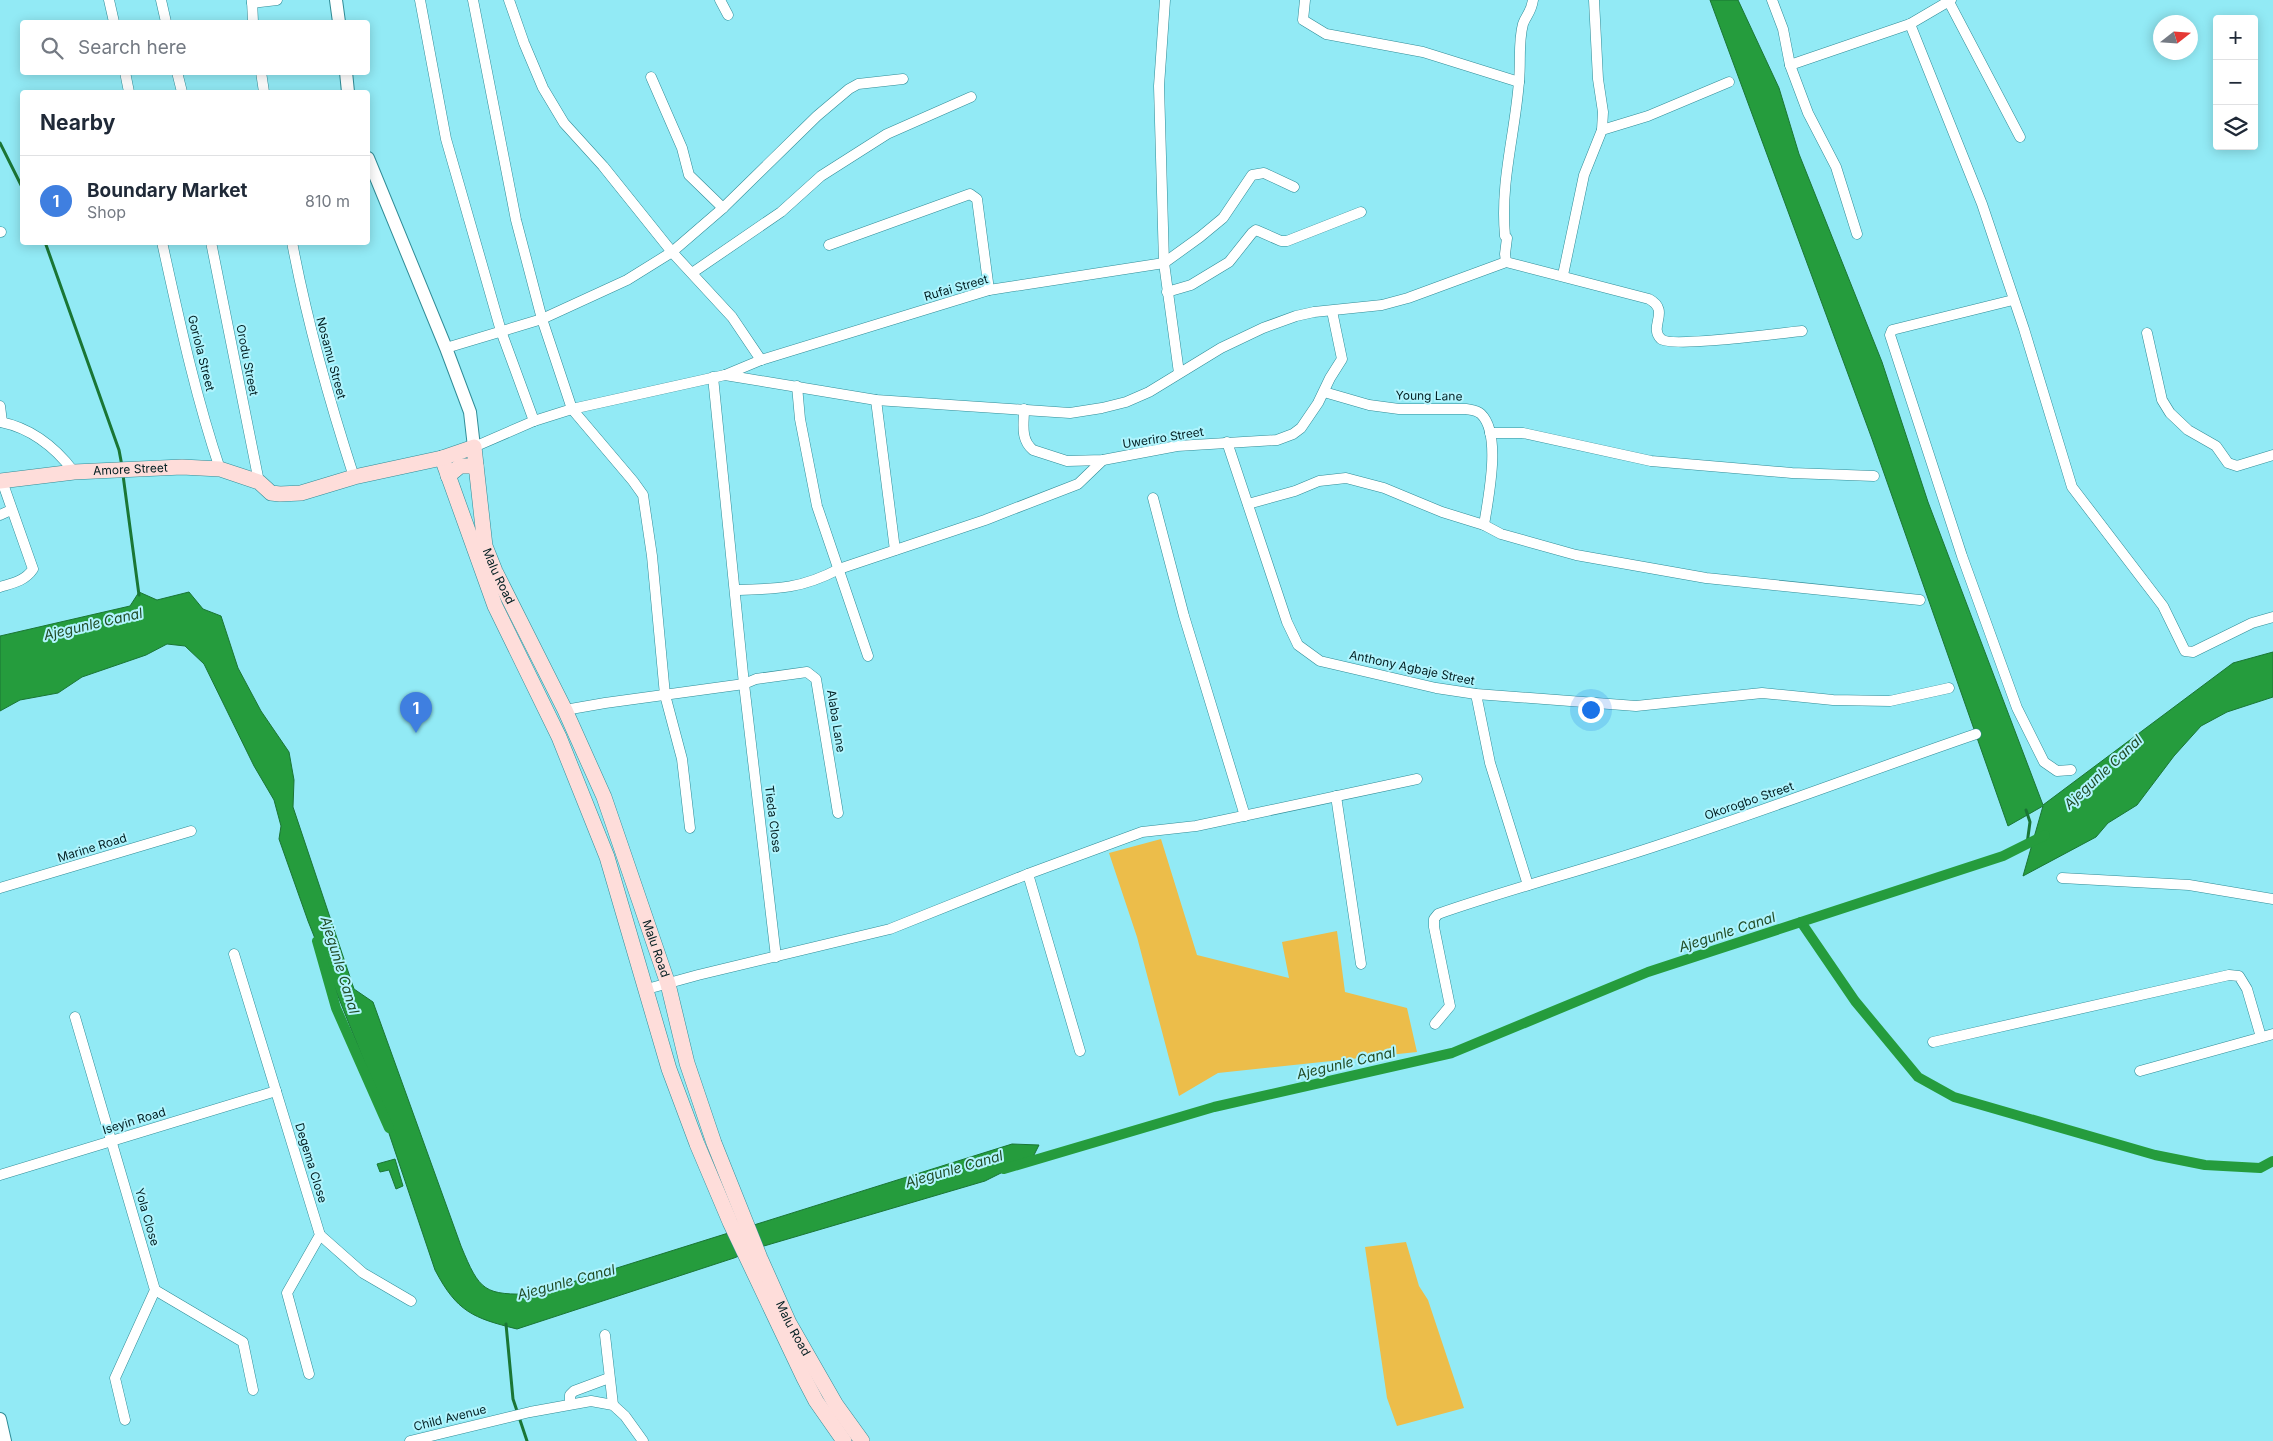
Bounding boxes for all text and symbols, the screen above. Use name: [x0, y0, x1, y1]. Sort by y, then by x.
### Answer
north arrow: [2153, 15, 2198, 60]
map controls: [2213, 15, 2258, 150]
button: +: [2213, 15, 2258, 60]
search box: [20, 20, 370, 75]
icon: search: [38, 34, 66, 62]
text: Search here: [78, 36, 187, 59]
button: −: [2213, 60, 2258, 105]
button: layers: [2213, 105, 2258, 150]
text: Nearby: [40, 110, 115, 135]
text: Boundary Market: [87, 179, 248, 202]
text: 1: [53, 191, 59, 211]
text: 810 m: [305, 191, 350, 211]
text: Shop: [87, 202, 126, 222]
street label: Rufai Street: [922, 271, 990, 304]
street label: Goriola Street: [185, 313, 218, 393]
street label: Nosamu Street: [313, 315, 350, 401]
street label: Orodu Street: [233, 323, 262, 397]
street label: Young Lane: [1395, 387, 1463, 404]
street label: Uweriro Street: [1121, 424, 1205, 451]
street label: Amore Street: [93, 460, 168, 478]
street label: Malu Road: [480, 546, 518, 606]
water label: Ajegunle Canal: [41, 604, 144, 643]
street label: Anthony Agbaje Street: [1348, 647, 1476, 688]
street label: Alaba Lane: [824, 689, 849, 753]
pin: 1: [400, 692, 432, 733]
your location: [1578, 697, 1604, 723]
water label: Ajegunle Canal: [2059, 731, 2146, 813]
street label: Okorogbo Street: [1702, 778, 1795, 823]
street label: Tieda Close: [762, 785, 785, 853]
street label: Marine Road: [55, 830, 128, 865]
water label: Ajegunle Canal: [1675, 908, 1778, 955]
water label: Ajegunle Canal: [317, 913, 364, 1016]
street label: Malu Road: [640, 918, 673, 979]
water label: Ajegunle Canal: [1294, 1043, 1397, 1082]
street label: Iseyin Road: [100, 1104, 167, 1137]
street label: Degema Close: [292, 1121, 331, 1205]
water label: Ajegunle Canal: [902, 1146, 1005, 1191]
street label: Yola Close: [132, 1186, 163, 1248]
water label: Ajegunle Canal: [514, 1260, 617, 1303]
street label: Malu Road: [773, 1298, 814, 1358]
street label: Child Avenue: [412, 1401, 488, 1434]

